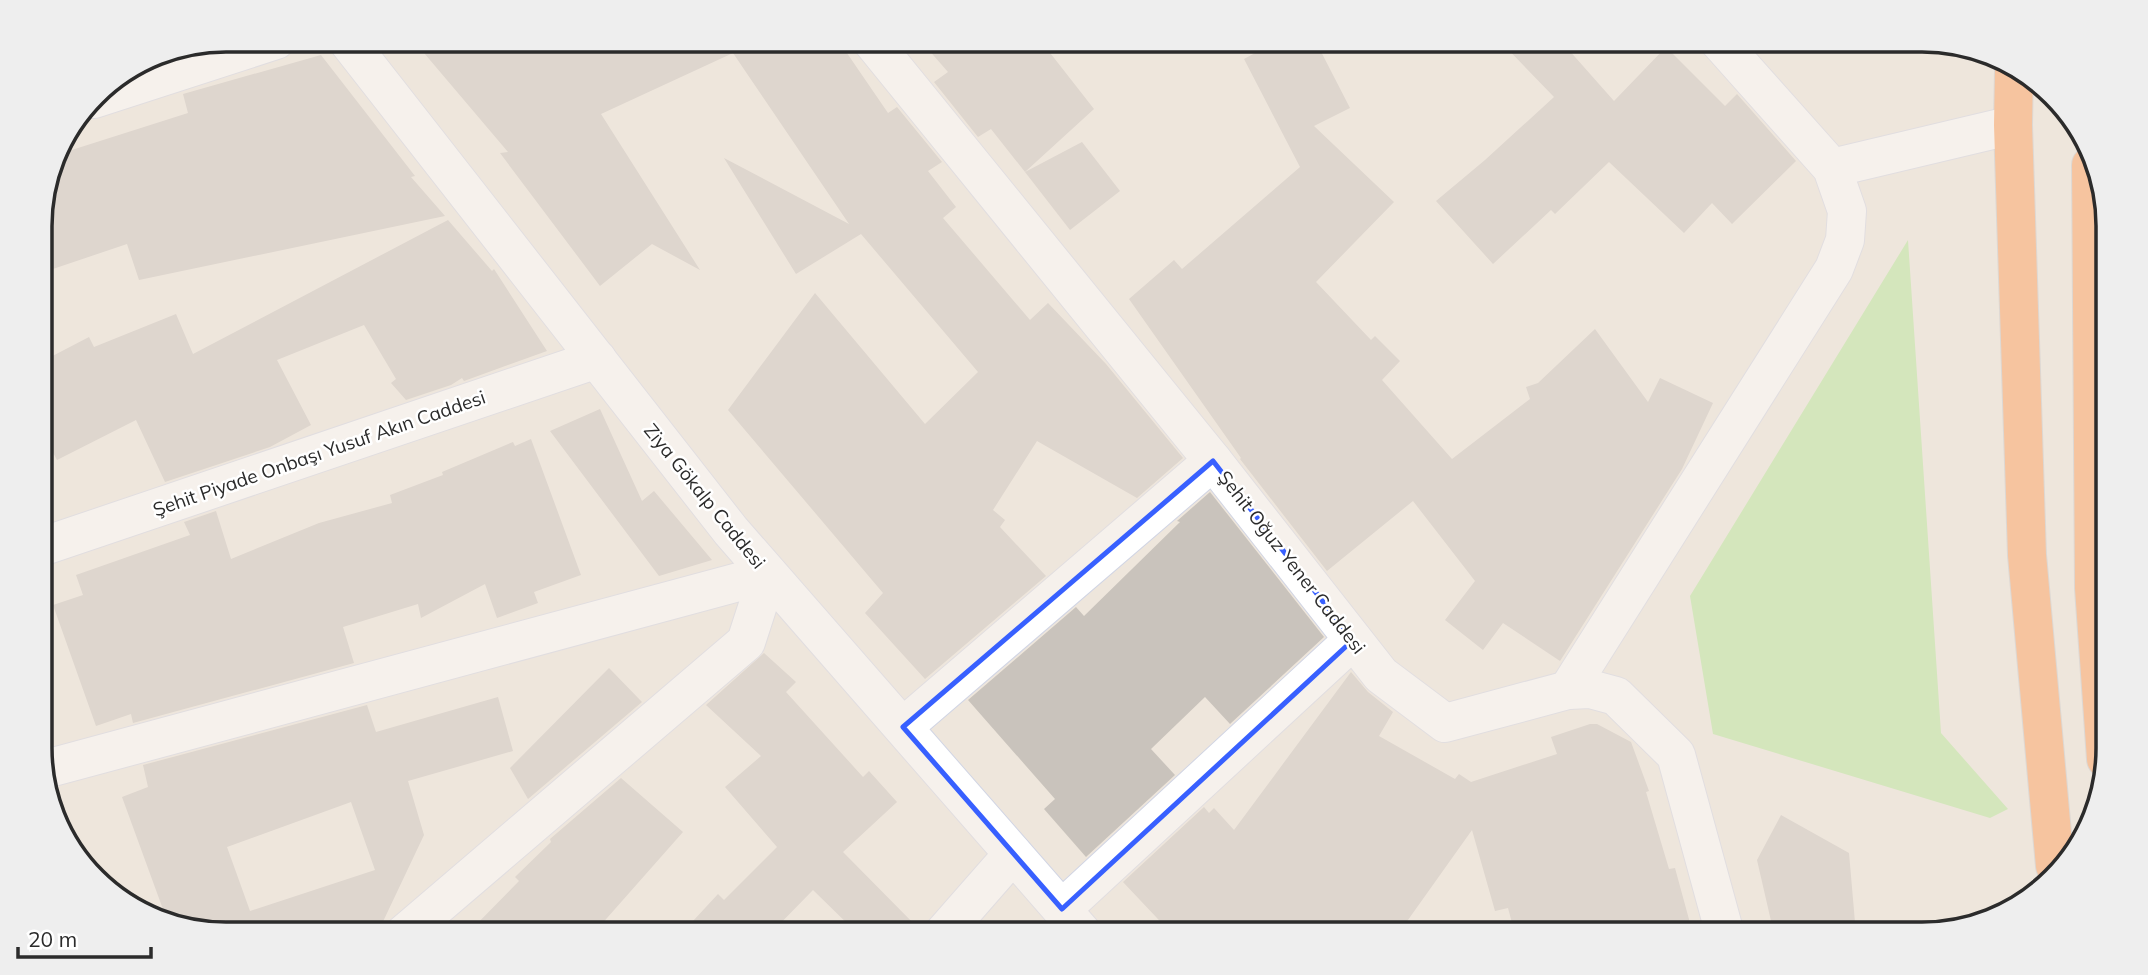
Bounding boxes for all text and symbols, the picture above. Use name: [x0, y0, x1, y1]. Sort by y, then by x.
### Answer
street label: Şehit Piyade Onbaşı Yusuf Akın Caddesi: [150, 385, 488, 521]
street label: Ziya Gökalp Caddesi: [639, 419, 771, 573]
street label: Şehit Oğuz Yener Caddesi: [1213, 465, 1371, 659]
scale bar: [18, 916, 150, 960]
text: 20 m: [28, 926, 77, 952]

